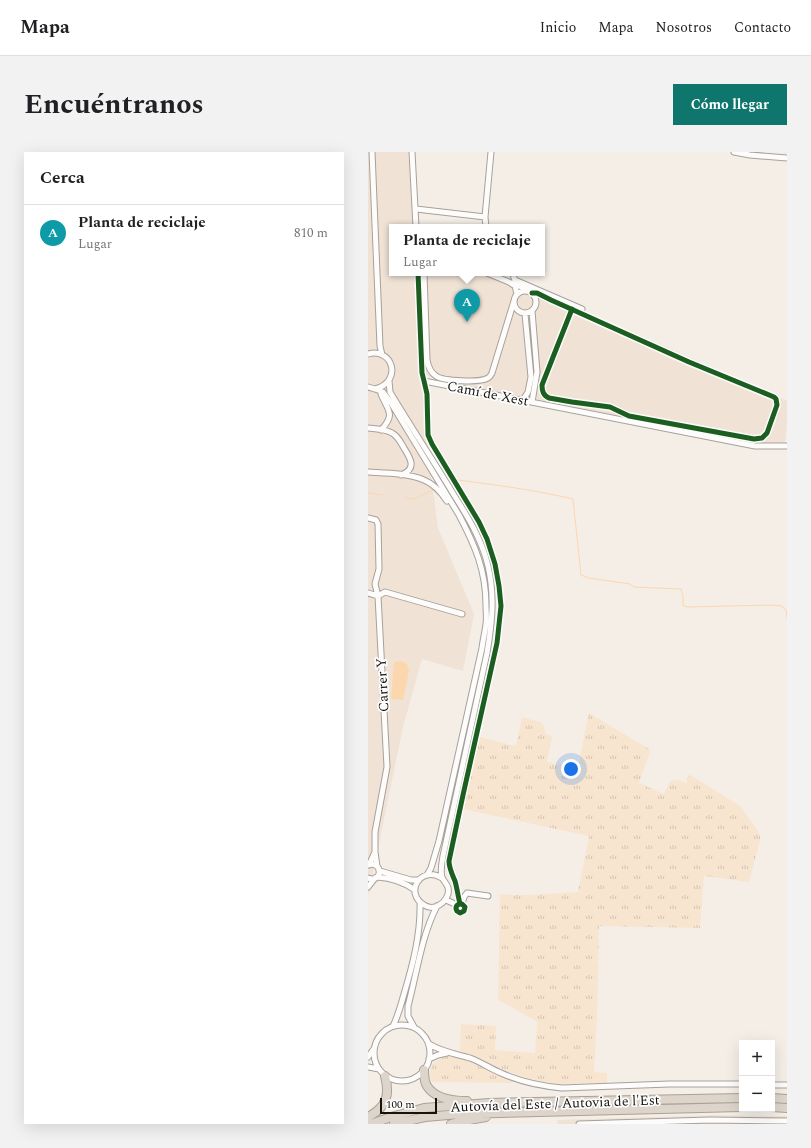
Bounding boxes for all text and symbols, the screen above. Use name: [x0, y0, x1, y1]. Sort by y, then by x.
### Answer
text: Mapa: [20, 13, 70, 42]
text: Inicio: [540, 17, 576, 38]
text: Mapa: [598, 17, 633, 38]
text: Nosotros: [655, 17, 712, 38]
text: Contacto: [734, 17, 791, 38]
text: Encuéntranos: [24, 83, 204, 126]
button: Cómo llegar: [673, 84, 787, 125]
text: Cerca: [40, 165, 85, 191]
text: Planta de reciclaje: [78, 211, 206, 234]
text: A: [48, 223, 58, 243]
text: 810 m: [294, 223, 328, 243]
popup: [389, 224, 545, 276]
text: Planta de reciclaje: [403, 229, 531, 252]
text: Lugar: [78, 234, 112, 254]
text: Lugar: [403, 252, 437, 272]
pin: A: [454, 289, 480, 322]
street label: Camí de Xest: [445, 375, 531, 412]
street label: Carrer Y: [371, 657, 394, 712]
your location: [561, 759, 581, 779]
map controls: [739, 1040, 775, 1112]
button: +: [739, 1040, 775, 1076]
button: −: [739, 1076, 775, 1112]
street label: Autovía del Este / Autovia de l'Est: [450, 1089, 660, 1118]
scale bar: [380, 1096, 437, 1115]
text: 100 m: [386, 1096, 415, 1113]

